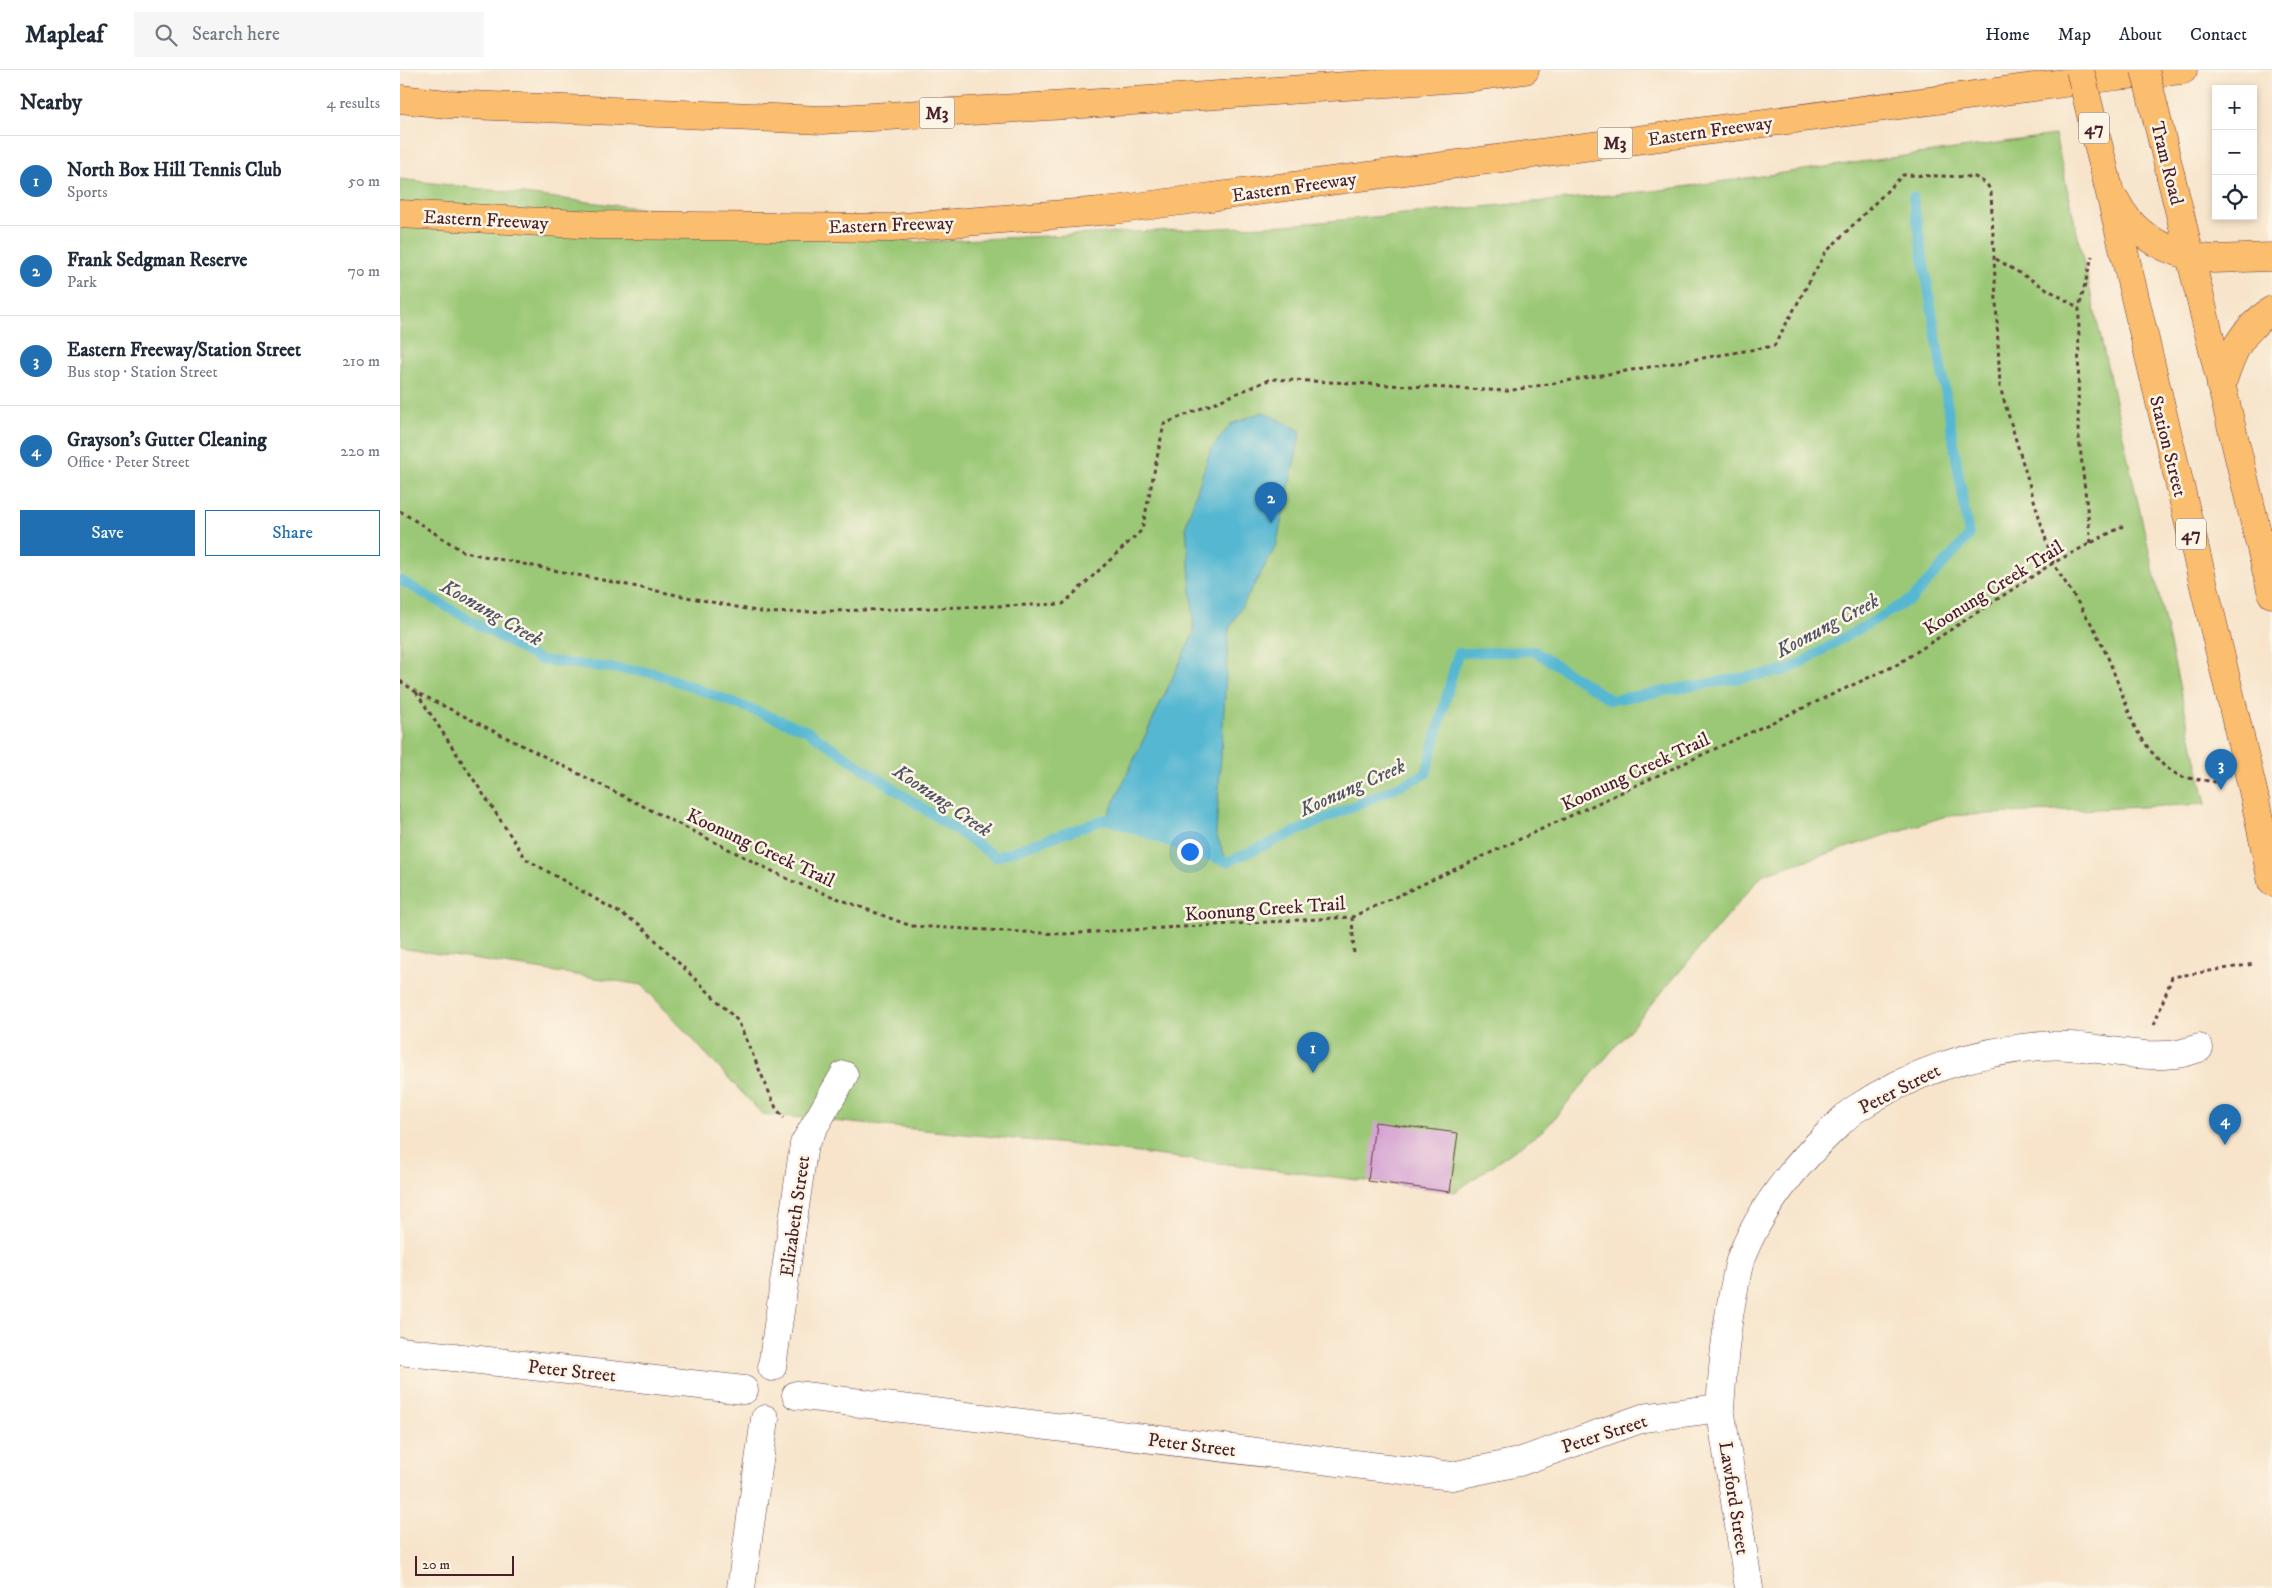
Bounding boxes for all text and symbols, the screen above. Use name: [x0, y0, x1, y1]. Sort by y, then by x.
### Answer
search box: [134, 12, 484, 57]
text: Mapleaf: [25, 20, 104, 50]
icon: search: [152, 21, 180, 49]
text: Search here: [192, 23, 280, 46]
text: Home: [1985, 24, 2030, 46]
text: Map: [2058, 24, 2091, 46]
text: About: [2119, 24, 2162, 46]
text: Contact: [2190, 24, 2247, 46]
map controls: [2212, 85, 2257, 220]
button: +: [2212, 85, 2257, 130]
text: Nearby: [20, 90, 82, 116]
text: 4 results: [327, 93, 380, 113]
road number: M3: [920, 98, 954, 128]
street label: Eastern Freeway: [1646, 111, 1775, 152]
road number: 47: [2079, 112, 2109, 144]
street label: Tram Road: [2145, 119, 2188, 208]
road number: M3: [1598, 128, 1632, 158]
button: −: [2212, 130, 2257, 175]
text: North Box Hill Tennis Club: [67, 159, 281, 182]
street label: Eastern Freeway: [1230, 167, 1359, 208]
text: 1: [33, 171, 39, 191]
text: 50 m: [348, 171, 380, 191]
button: locate: [2212, 175, 2257, 220]
text: Sports: [67, 182, 108, 202]
street label: Eastern Freeway: [423, 206, 550, 235]
street label: Eastern Freeway: [828, 212, 955, 239]
text: Frank Sedgman Reserve: [67, 249, 247, 272]
text: 2: [32, 261, 40, 281]
text: 70 m: [348, 261, 380, 281]
text: Park: [67, 272, 97, 292]
text: Eastern Freeway/Station Street: [67, 339, 301, 362]
text: 3: [33, 351, 39, 371]
text: 210 m: [342, 351, 380, 371]
text: Bus stop · Station Street: [67, 362, 218, 382]
street label: Station Street: [2144, 393, 2191, 499]
text: Grayson's Gutter Cleaning: [67, 429, 267, 452]
text: 4: [31, 441, 41, 461]
text: 220 m: [340, 441, 380, 461]
text: Office · Peter Street: [67, 452, 190, 472]
pin: 2: [1255, 482, 1287, 523]
button: Save: [20, 510, 195, 556]
button: Share: [205, 510, 380, 556]
road number: 47: [2176, 518, 2206, 549]
street label: Koonung Creek Trail: [1919, 536, 2068, 641]
water label: Koonung Creek: [435, 574, 547, 653]
water label: Koonung Creek: [1771, 588, 1884, 664]
street label: Koonung Creek Trail: [1558, 728, 1714, 817]
pin: 3: [2205, 749, 2237, 790]
water label: Koonung Creek: [1295, 754, 1410, 823]
water label: Koonung Creek: [887, 759, 997, 844]
street label: Koonung Creek Trail: [683, 804, 838, 893]
your location: [1177, 839, 1203, 865]
street label: Koonung Creek Trail: [1184, 892, 1346, 927]
pin: 1: [1297, 1032, 1329, 1073]
street label: Peter Street: [1855, 1059, 1944, 1120]
pin: 4: [2209, 1104, 2241, 1145]
street label: Elizabeth Street: [776, 1154, 815, 1278]
street label: Peter Street: [527, 1355, 617, 1388]
street label: Peter Street: [1559, 1410, 1650, 1459]
street label: Peter Street: [1146, 1429, 1237, 1462]
street label: Lawford Street: [1713, 1440, 1754, 1557]
scale bar: [415, 1553, 514, 1576]
text: 20 m: [422, 1556, 450, 1574]

